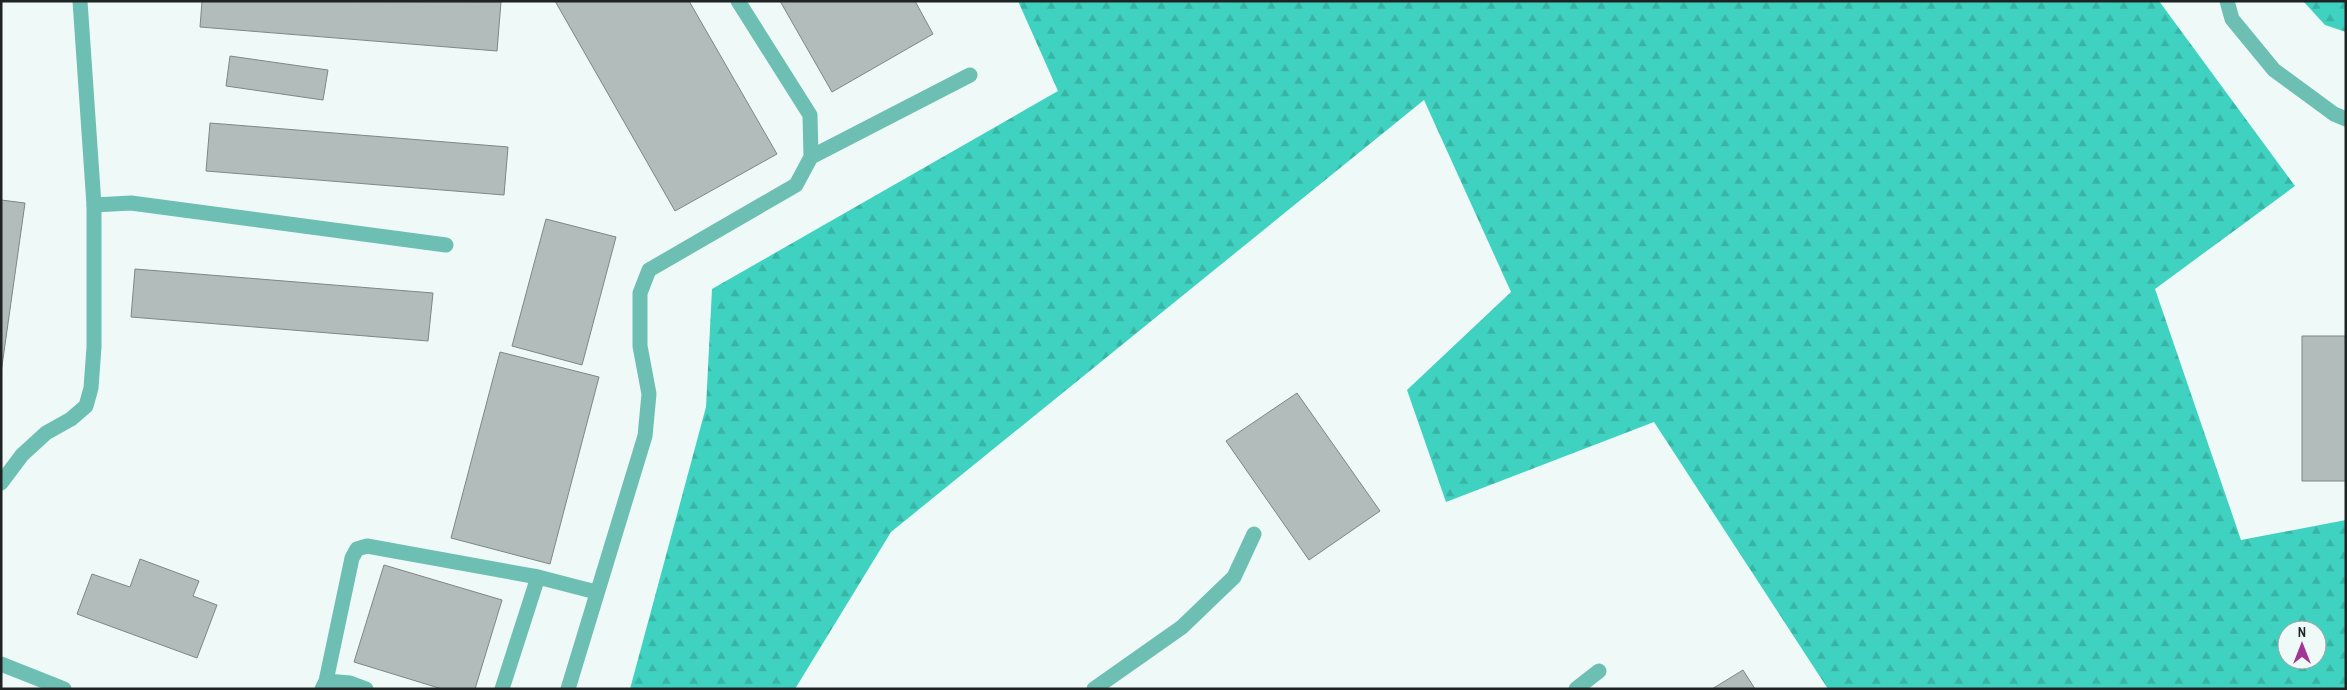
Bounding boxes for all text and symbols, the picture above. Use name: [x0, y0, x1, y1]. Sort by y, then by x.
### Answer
north arrow: [2277, 620, 2327, 670]
text: N: [2298, 623, 2306, 641]

